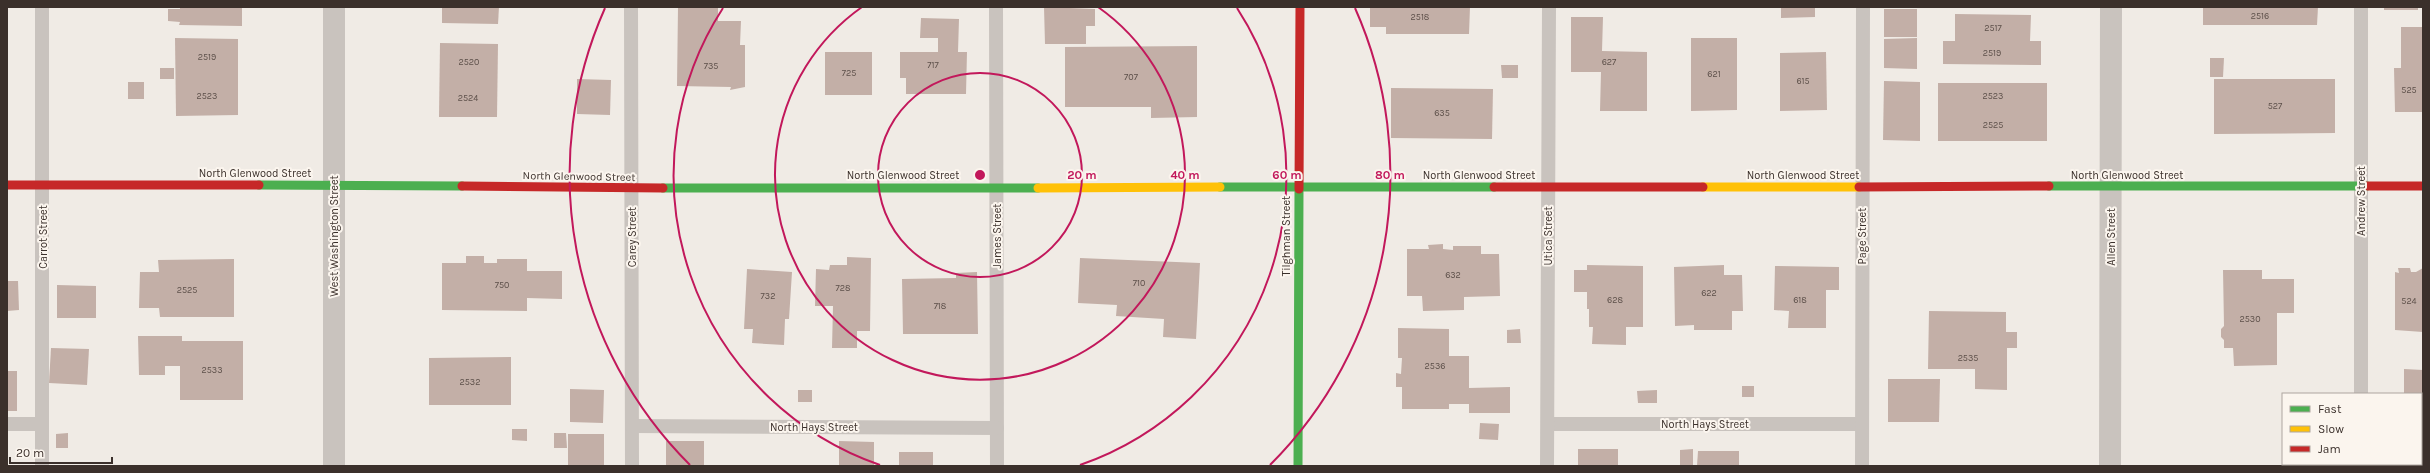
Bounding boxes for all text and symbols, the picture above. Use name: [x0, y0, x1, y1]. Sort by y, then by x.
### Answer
house number: 2516: [2251, 11, 2269, 21]
house number: 2518: [1411, 12, 1430, 22]
house number: 2517: [1984, 23, 2003, 33]
house number: 2519: [1983, 48, 2001, 58]
house number: 2519: [198, 52, 216, 62]
house number: 2520: [459, 57, 479, 67]
house number: 627: [1602, 57, 1617, 67]
house number: 717: [927, 60, 939, 70]
house number: 735: [704, 61, 718, 71]
house number: 725: [842, 68, 856, 78]
house number: 621: [1707, 69, 1721, 79]
house number: 707: [1124, 72, 1139, 82]
house number: 615: [1796, 76, 1810, 86]
house number: 525: [2401, 85, 2417, 95]
house number: 2523: [197, 91, 217, 101]
house number: 2523: [1983, 91, 2003, 101]
house number: 2524: [458, 93, 478, 103]
house number: 527: [2268, 101, 2283, 111]
house number: 635: [1434, 108, 1450, 118]
house number: 2525: [1983, 120, 2003, 130]
street label: Andrew Street: [2355, 166, 2368, 236]
street label: North Glenwood Street: [199, 167, 311, 180]
centre of rings: [973, 168, 987, 182]
text: 20 m: [1067, 168, 1097, 182]
text: 40 m: [1170, 168, 1200, 182]
text: 60 m: [1272, 168, 1302, 182]
text: 80 m: [1375, 168, 1405, 182]
street label: North Glenwood Street: [523, 169, 635, 184]
street label: North Glenwood Street: [847, 169, 959, 182]
street label: North Glenwood Street: [1423, 169, 1535, 182]
street label: North Glenwood Street: [1747, 169, 1859, 182]
street label: North Glenwood Street: [2071, 169, 2183, 182]
street label: West Washington Street: [328, 175, 341, 297]
street label: Tilghman Street: [1280, 196, 1293, 276]
street label: James Street: [991, 203, 1004, 269]
street label: Carrot Street: [37, 205, 50, 269]
street label: Utica Street: [1542, 206, 1555, 266]
street label: Carey Street: [626, 207, 639, 267]
street label: Page Street: [1856, 208, 1869, 264]
street label: Allen Street: [2105, 208, 2118, 266]
house number: 632: [1445, 270, 1461, 280]
house number: 710: [1133, 278, 1145, 288]
house number: 750: [495, 280, 509, 290]
house number: 728: [836, 283, 851, 293]
house number: 2525: [177, 285, 197, 295]
house number: 622: [1701, 288, 1717, 298]
house number: 732: [761, 291, 775, 301]
house number: 628: [1607, 295, 1623, 305]
house number: 618: [1793, 295, 1807, 305]
house number: 524: [2401, 296, 2417, 306]
house number: 718: [934, 301, 947, 311]
house number: 2530: [2240, 314, 2260, 324]
house number: 2535: [1958, 353, 1978, 363]
house number: 2536: [1425, 361, 1445, 371]
house number: 2533: [202, 365, 222, 375]
house number: 2532: [460, 377, 480, 387]
legend: [2282, 393, 2422, 465]
text: Fast: [2318, 402, 2342, 416]
street label: North Hays Street: [1661, 418, 1749, 431]
street label: North Hays Street: [770, 421, 858, 434]
text: Slow: [2318, 422, 2344, 436]
scale bar: [10, 439, 112, 465]
text: Jam: [2318, 442, 2341, 456]
text: 20 m: [16, 446, 44, 460]

